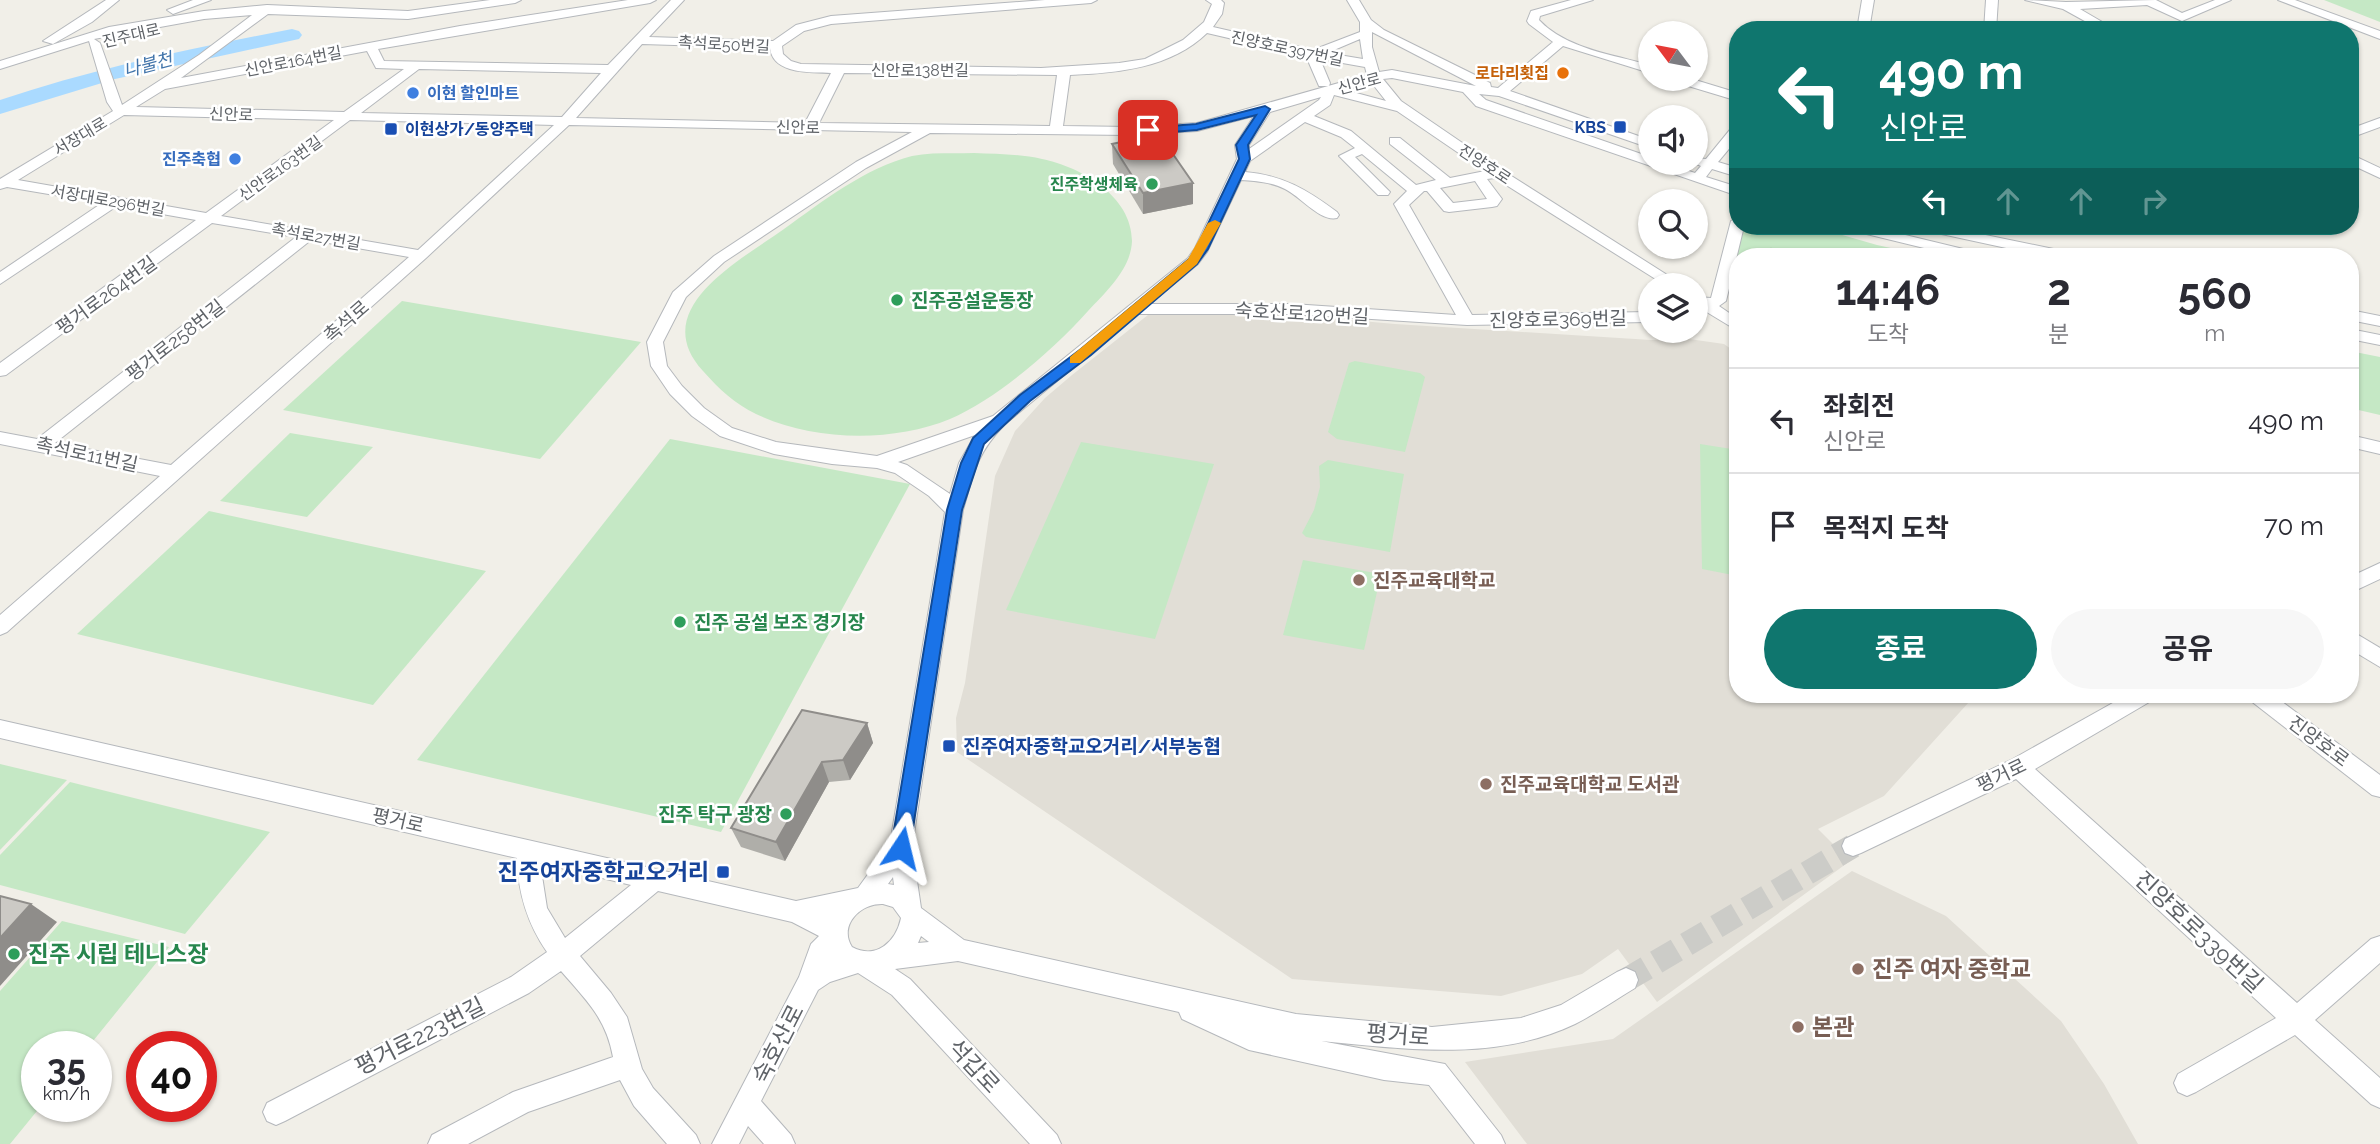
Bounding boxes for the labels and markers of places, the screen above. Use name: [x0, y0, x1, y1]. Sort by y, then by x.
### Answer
place label: 로타리횟집: [1475, 64, 1549, 83]
marker: 로타리횟집: [1555, 65, 1571, 81]
place label: 이현 할인마트: [427, 84, 519, 103]
marker: 이현 할인마트: [405, 85, 421, 101]
pin: [1118, 100, 1178, 160]
place label: KBS: [1575, 118, 1606, 137]
marker: KBS: [1612, 119, 1628, 135]
place label: 이현상가/동양주택: [405, 120, 534, 139]
marker: 이현상가/동양주택: [383, 121, 399, 137]
place label: 진주축협: [162, 150, 221, 169]
marker: 진주축협: [227, 151, 243, 167]
place label: 진주학생체육: [1050, 175, 1138, 194]
marker: 진주학생체육: [1144, 176, 1160, 192]
place label: 진주공설운동장: [911, 289, 1033, 311]
marker: 진주공설운동장: [889, 292, 905, 308]
place label: 진주교육대학교: [1373, 569, 1495, 591]
marker: 진주교육대학교: [1351, 572, 1367, 588]
place label: 진주 공설 보조 경기장: [694, 611, 865, 633]
marker: 진주 공설 보조 경기장: [672, 614, 688, 630]
place label: 진주여자중학교오거리/서부농협: [963, 735, 1221, 757]
marker: 진주여자중학교오거리/서부농협: [941, 738, 957, 754]
place label: 진주교육대학교 도서관: [1500, 773, 1680, 795]
marker: 진주교육대학교 도서관: [1478, 776, 1494, 792]
place label: 진주 탁구 광장: [658, 803, 772, 825]
marker: 진주 탁구 광장: [778, 806, 794, 822]
place label: 진주여자중학교오거리: [497, 858, 709, 885]
marker: 진주여자중학교오거리: [715, 864, 731, 880]
place label: 진주 시립 테니스장: [28, 940, 208, 967]
marker: 진주 시립 테니스장: [6, 946, 22, 962]
place label: 진주 여자 중학교: [1872, 955, 2031, 982]
marker: 진주 여자 중학교: [1850, 961, 1866, 977]
place label: 본관: [1812, 1013, 1854, 1040]
marker: 본관: [1790, 1019, 1806, 1035]

